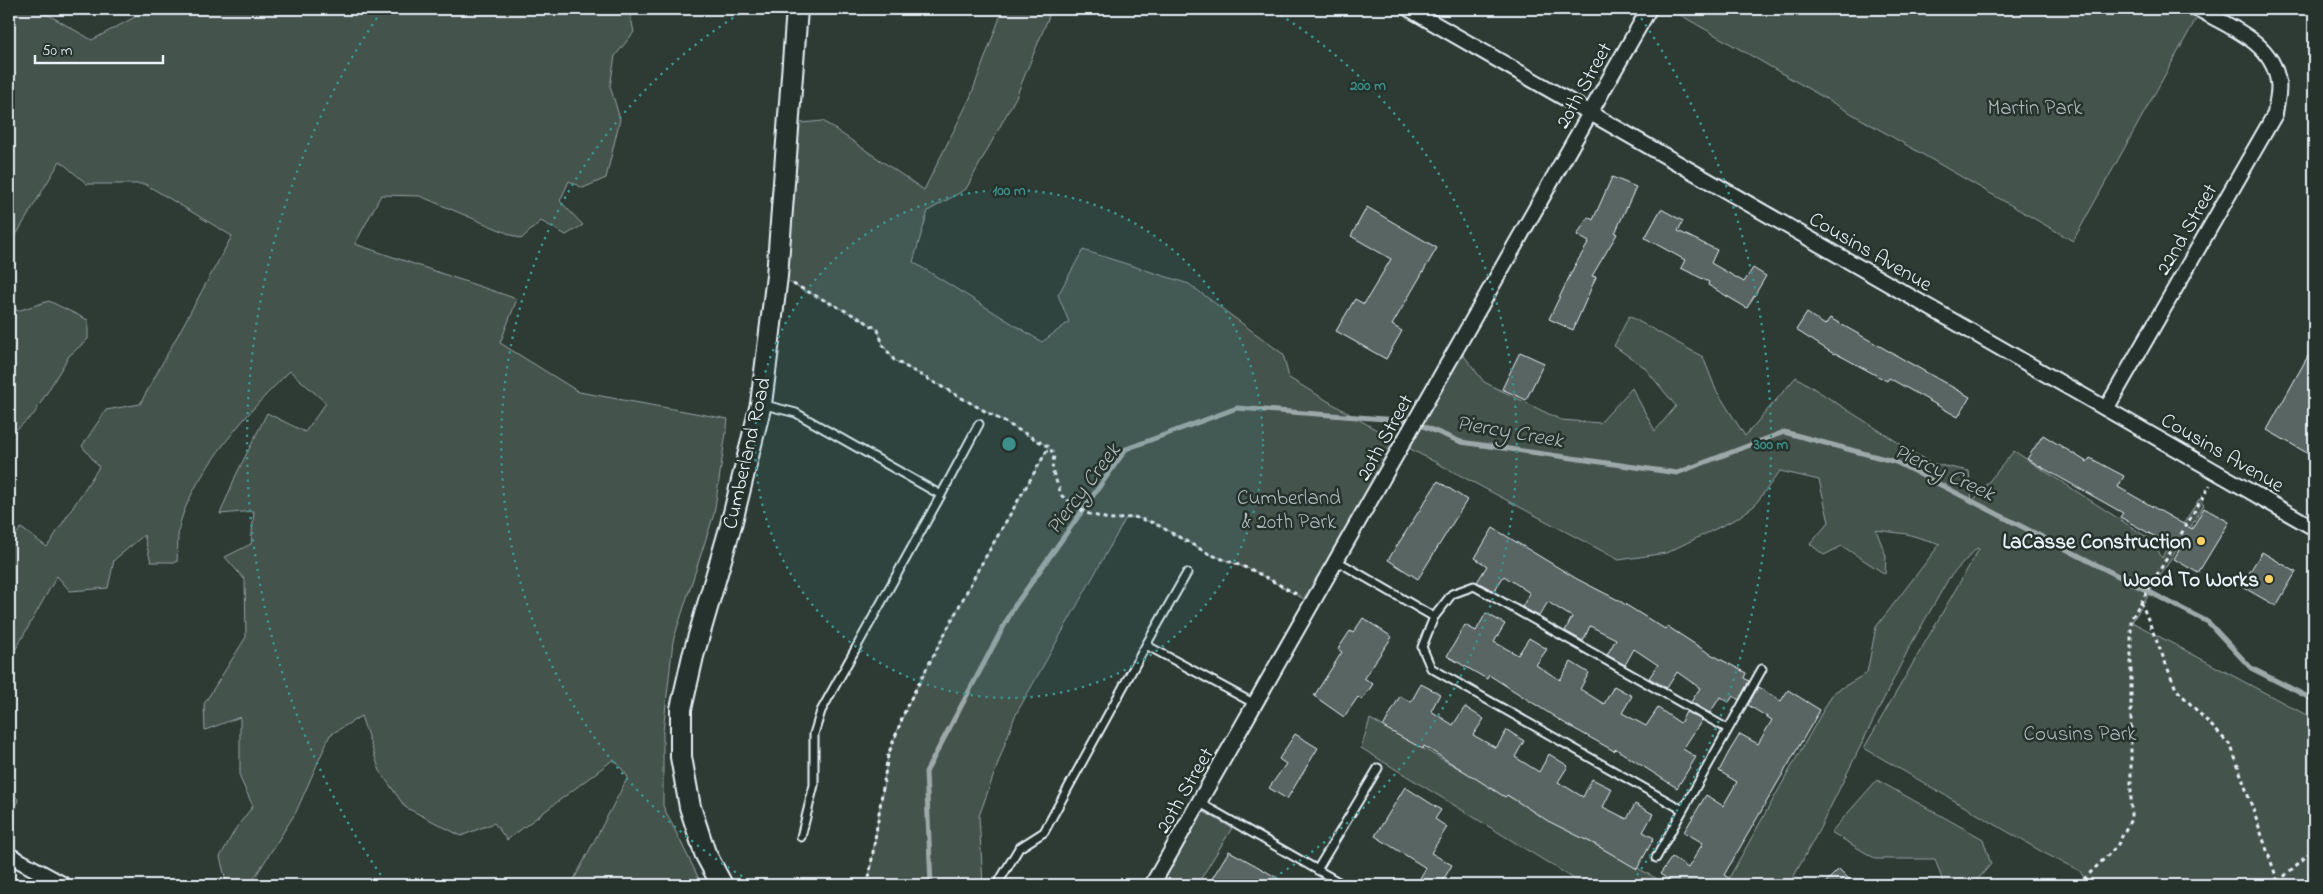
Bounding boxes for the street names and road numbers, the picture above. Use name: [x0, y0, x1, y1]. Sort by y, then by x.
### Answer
street label: 20th Street: [1549, 37, 1621, 135]
street label: 22nd Street: [2149, 179, 2226, 281]
street label: Cousins Avenue: [1803, 205, 1938, 301]
street label: Cumberland Road: [716, 375, 780, 532]
street label: 20th Street: [1350, 389, 1422, 487]
street label: Cousins Avenue: [2155, 406, 2290, 502]
street label: 20th Street: [1149, 742, 1222, 840]

